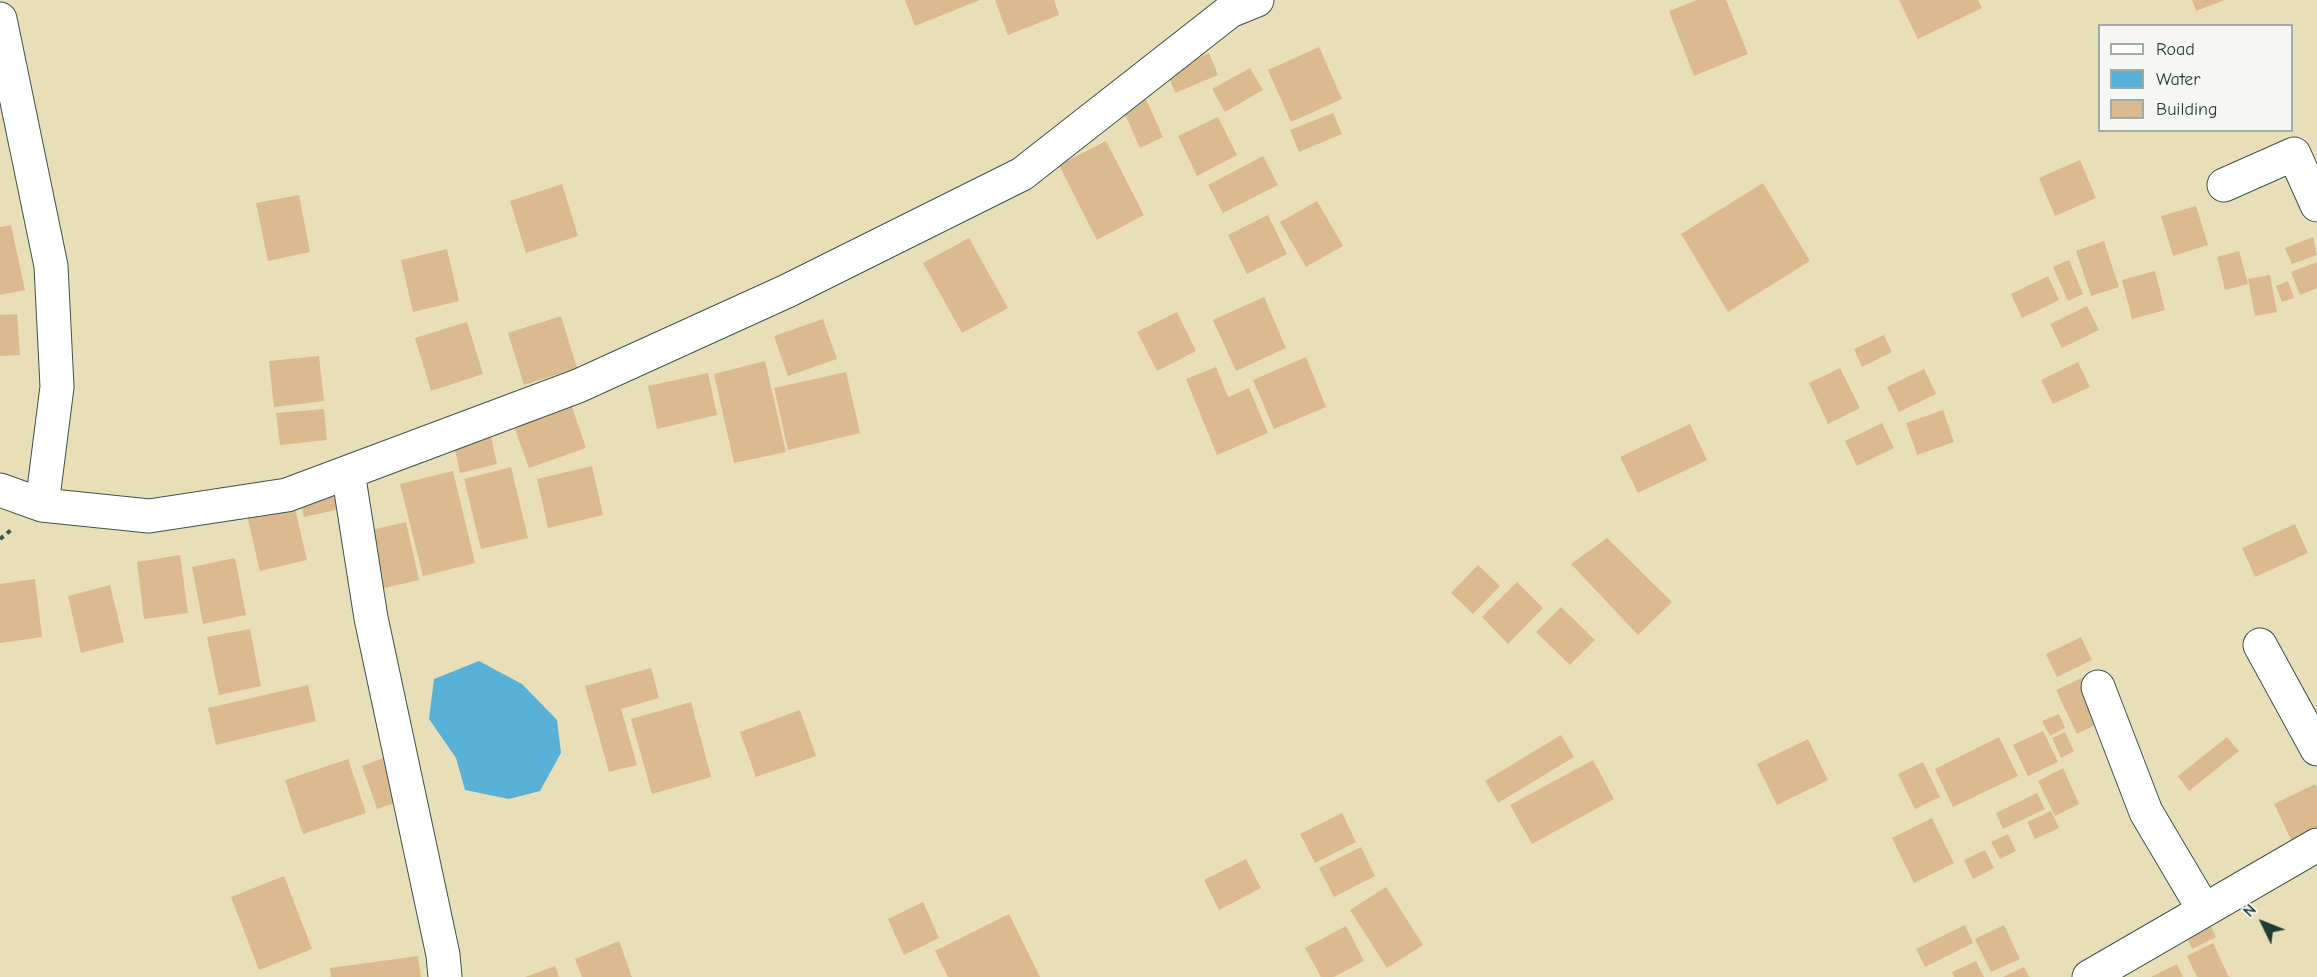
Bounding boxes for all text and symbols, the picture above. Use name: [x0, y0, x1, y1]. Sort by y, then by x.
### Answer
legend: [2098, 24, 2293, 132]
text: Road: [2156, 39, 2195, 60]
text: Water: [2156, 69, 2200, 90]
text: Building: [2156, 99, 2218, 120]
north arrow: [2233, 893, 2293, 953]
text: N: [2240, 901, 2260, 921]

